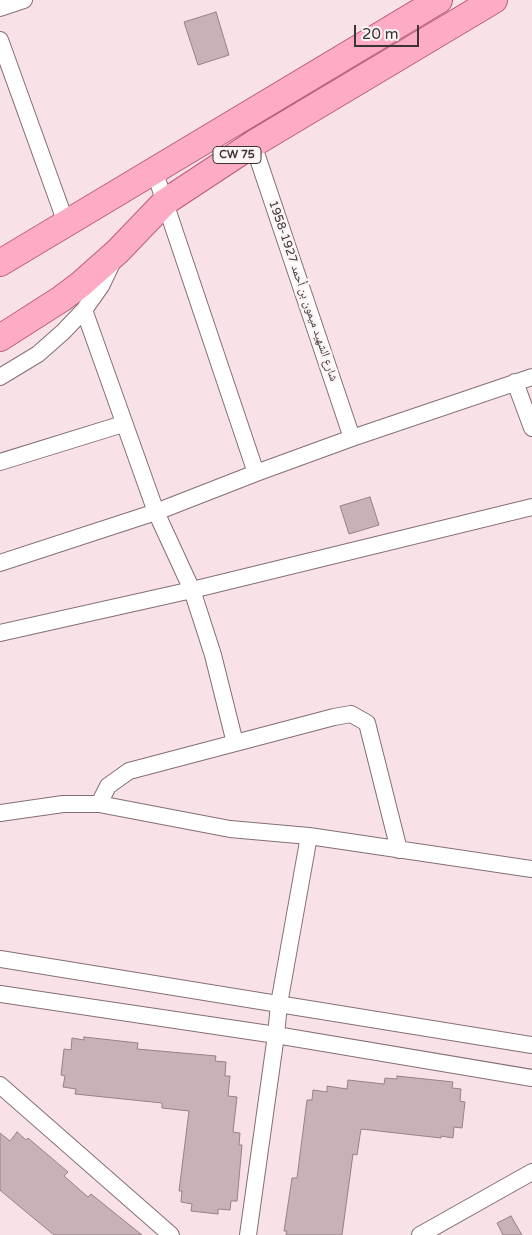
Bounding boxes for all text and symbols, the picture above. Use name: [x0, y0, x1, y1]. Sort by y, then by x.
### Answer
scale bar: [357, 15, 422, 47]
text: 20 m: [362, 25, 399, 43]
road number: CW 75: [213, 146, 261, 164]
street label: شارع الشهيد ميمون بن أحمد 1927-1958: [265, 199, 341, 383]

